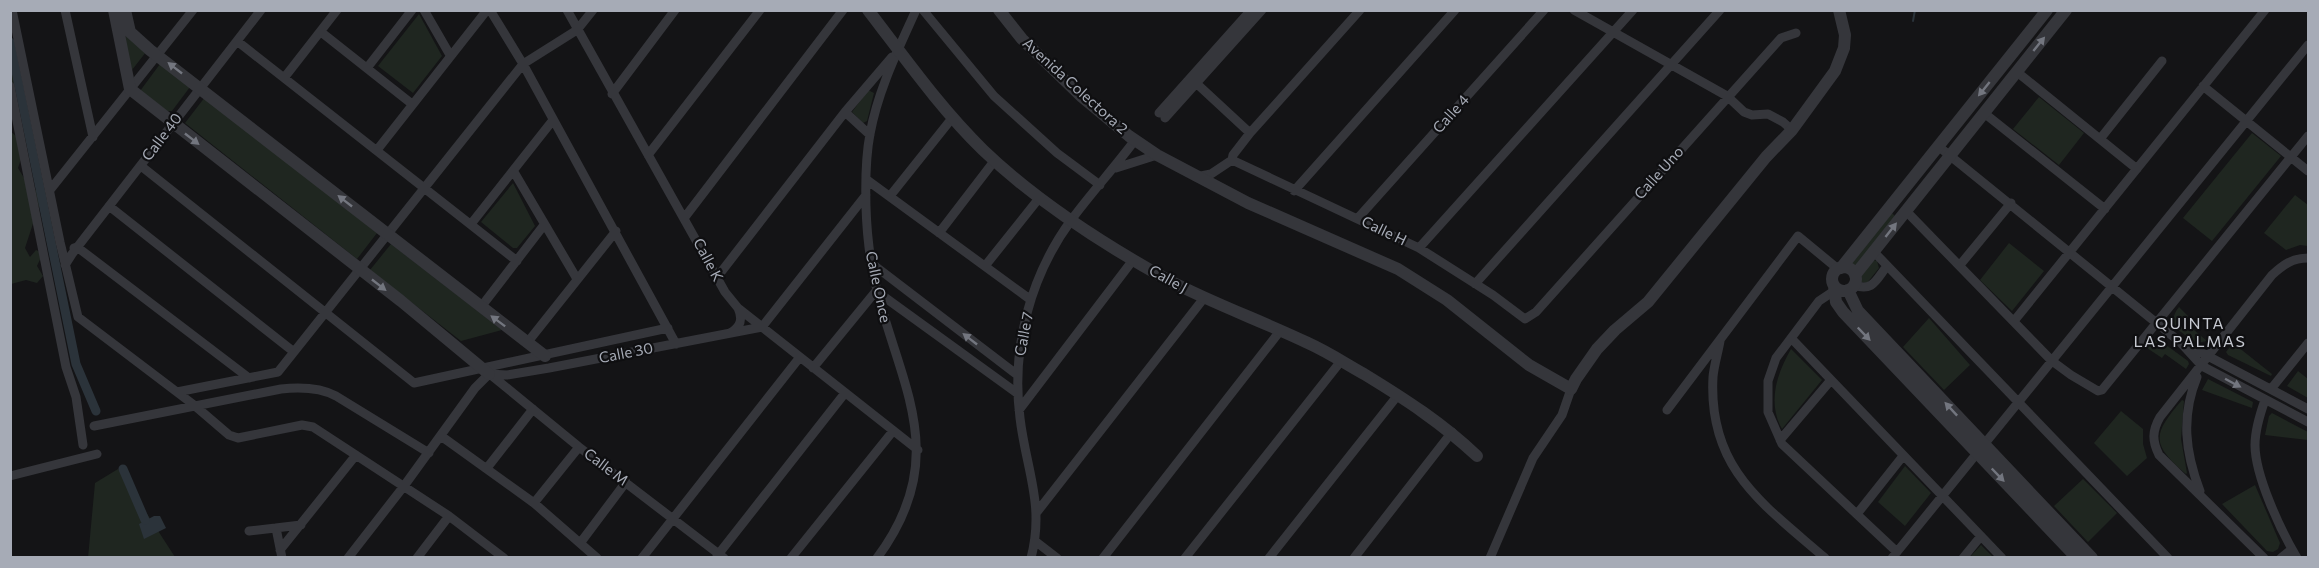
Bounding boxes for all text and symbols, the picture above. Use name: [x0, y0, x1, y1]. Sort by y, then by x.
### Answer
street label: Avenida Colectora 2: [1019, 33, 1132, 137]
one-way arrow: [2033, 37, 2045, 52]
one-way arrow: [167, 63, 182, 75]
one-way arrow: [1978, 81, 1991, 97]
street label: Calle 4: [1428, 90, 1472, 136]
street label: Calle 40: [137, 109, 185, 164]
one-way arrow: [184, 132, 200, 145]
street label: Calle Uno: [1630, 142, 1687, 203]
one-way arrow: [337, 195, 353, 208]
street label: Calle H: [1359, 212, 1410, 249]
one-way arrow: [1885, 222, 1898, 238]
street label: Calle K: [690, 235, 728, 284]
street label: Calle Once: [863, 249, 895, 324]
street label: Calle J: [1146, 260, 1191, 296]
one-way arrow: [371, 278, 387, 291]
street label: Calle 7: [1010, 310, 1036, 357]
district label: QUINTA LAS PALMAS: [2134, 313, 2246, 350]
one-way arrow: [491, 315, 507, 327]
one-way arrow: [1857, 326, 1870, 341]
one-way arrow: [962, 332, 978, 345]
street label: Calle 30: [597, 338, 654, 366]
one-way arrow: [2225, 378, 2242, 388]
one-way arrow: [1944, 401, 1958, 416]
street label: Calle M: [581, 444, 632, 489]
one-way arrow: [1991, 468, 2005, 482]

